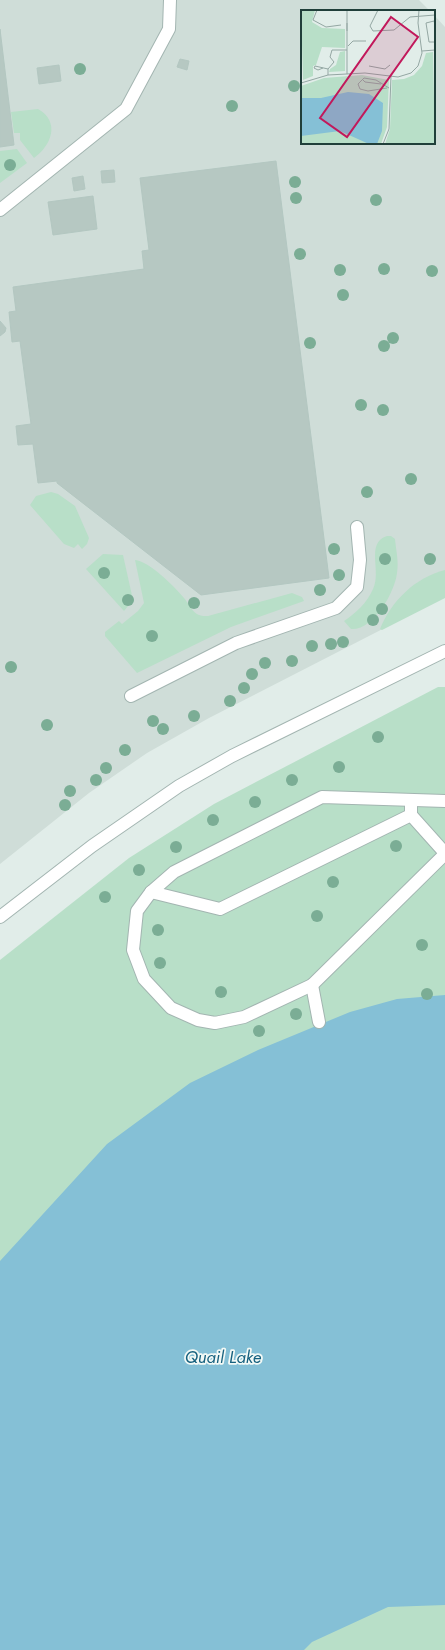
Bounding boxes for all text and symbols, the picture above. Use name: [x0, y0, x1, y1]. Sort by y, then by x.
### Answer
inset map: [301, 10, 435, 144]
water label: Quail Lake: [185, 1345, 262, 1369]

